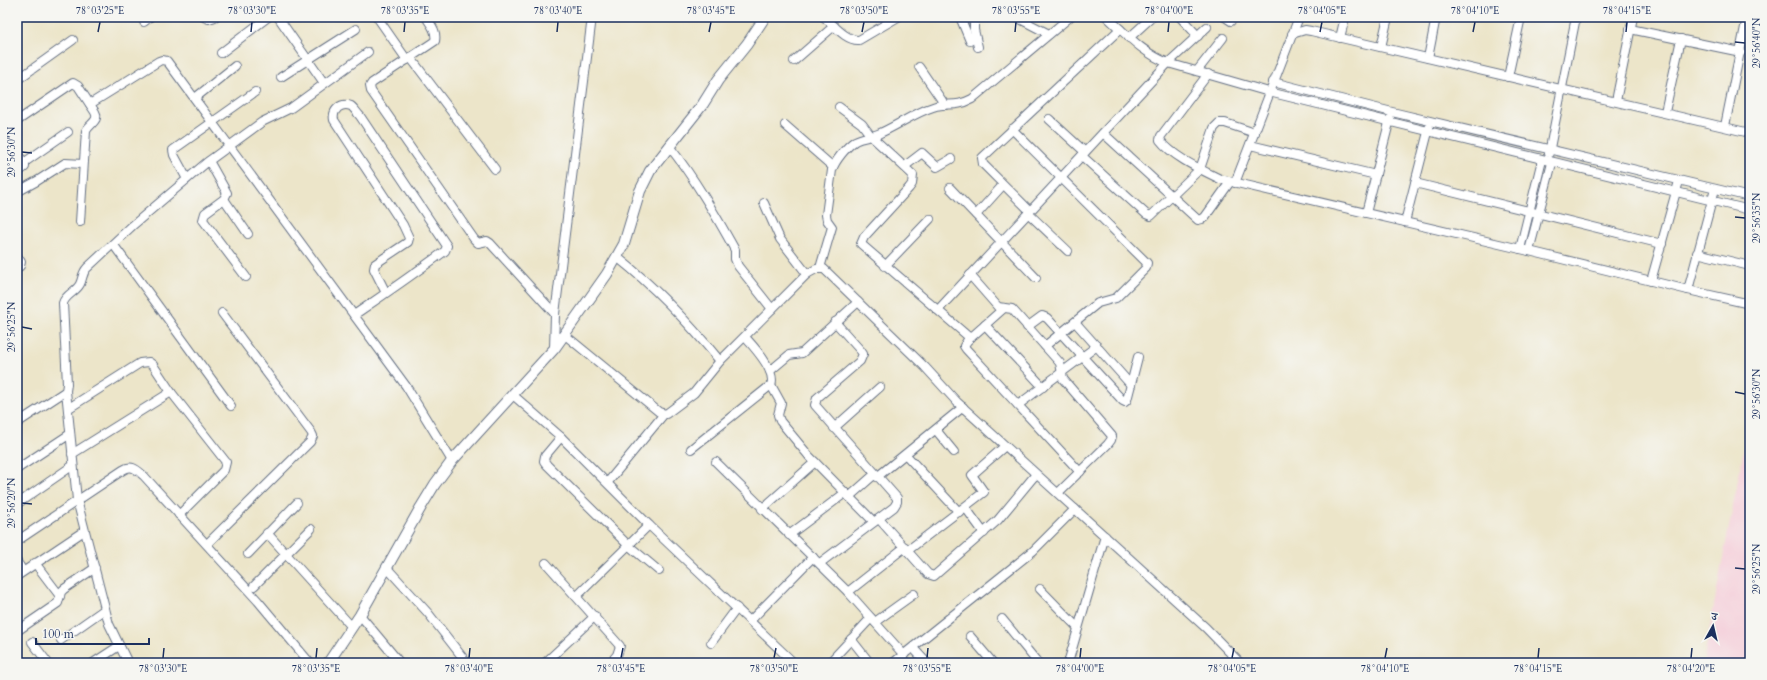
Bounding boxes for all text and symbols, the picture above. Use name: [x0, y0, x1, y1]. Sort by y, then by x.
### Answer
text: 78°03'25"E: [76, 4, 124, 18]
text: 78°03'30"E: [228, 4, 276, 18]
text: 78°03'35"E: [381, 4, 429, 18]
text: 78°03'40"E: [534, 4, 582, 18]
text: 78°03'45"E: [687, 4, 735, 18]
text: 78°03'50"E: [840, 4, 888, 18]
text: 78°03'55"E: [992, 4, 1040, 18]
text: 78°04'00"E: [1145, 4, 1193, 18]
text: 78°04'05"E: [1298, 4, 1346, 18]
text: 78°04'10"E: [1451, 4, 1499, 18]
text: 78°04'15"E: [1603, 4, 1651, 18]
text: 29°56'40"N: [1750, 17, 1764, 68]
text: 29°56'30"N: [5, 126, 19, 177]
text: 29°56'35"N: [1750, 192, 1764, 243]
text: 29°56'25"N: [5, 301, 19, 352]
text: 29°56'30"N: [1750, 368, 1764, 419]
text: 29°56'20"N: [5, 477, 19, 528]
text: 29°56'25"N: [1750, 543, 1764, 594]
north arrow: [1693, 606, 1733, 646]
text: उ: [1710, 609, 1720, 625]
scale bar: [36, 620, 149, 646]
text: 100 m: [42, 626, 75, 642]
text: 78°03'30"E: [139, 662, 187, 676]
text: 78°03'35"E: [292, 662, 340, 676]
text: 78°03'40"E: [445, 662, 493, 676]
text: 78°03'45"E: [597, 662, 645, 676]
text: 78°03'50"E: [750, 662, 798, 676]
text: 78°03'55"E: [903, 662, 951, 676]
text: 78°04'00"E: [1056, 662, 1104, 676]
text: 78°04'05"E: [1208, 662, 1256, 676]
text: 78°04'10"E: [1361, 662, 1409, 676]
text: 78°04'15"E: [1514, 662, 1562, 676]
text: 78°04'20"E: [1667, 662, 1715, 676]

